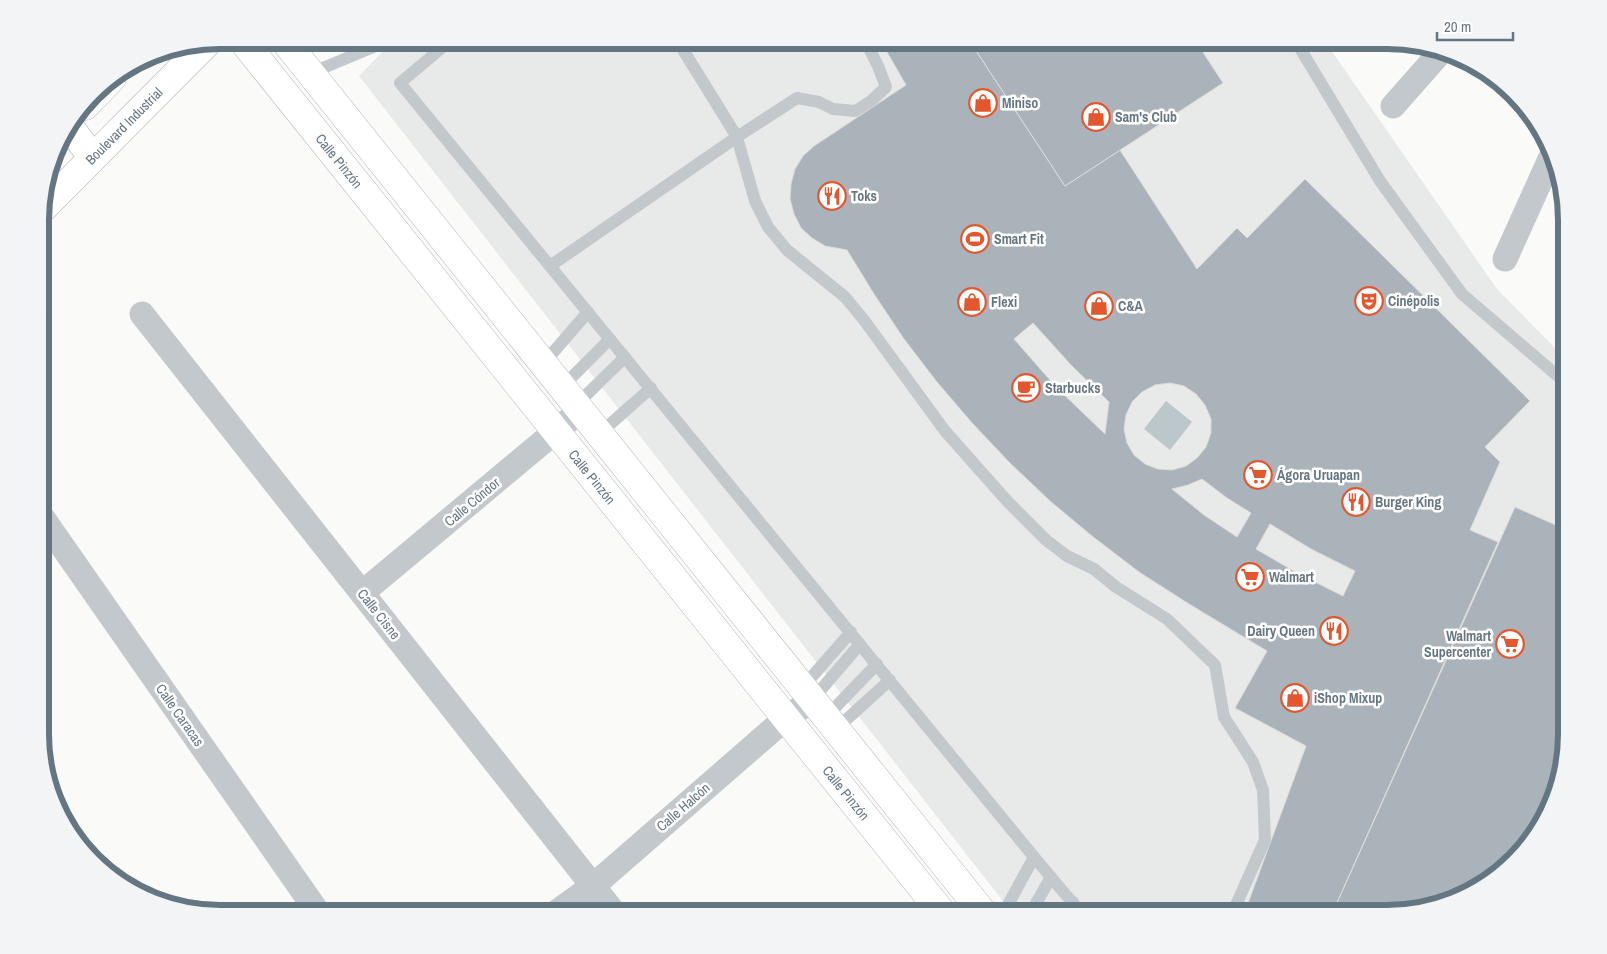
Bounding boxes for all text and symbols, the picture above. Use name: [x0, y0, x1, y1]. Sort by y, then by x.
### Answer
scale bar: [1437, 10, 1513, 42]
text: 20 m: [1444, 16, 1471, 37]
street label: Boulevard Industrial: [82, 84, 166, 168]
shop icon: Miniso: [968, 88, 998, 118]
place label: Miniso: [1002, 94, 1038, 112]
shop icon: Sam's Club: [1081, 102, 1111, 132]
place label: Sam's Club: [1115, 108, 1177, 126]
street label: Calle Pinzón: [312, 130, 366, 192]
restaurant icon: Toks: [817, 181, 847, 211]
place label: Toks: [851, 187, 877, 205]
sports icon: Smart Fit: [960, 224, 990, 254]
place label: Smart Fit: [994, 230, 1044, 248]
theatre icon: Cinépolis: [1354, 286, 1384, 316]
shop icon: Flexi: [957, 287, 987, 317]
shop icon: C&A: [1084, 291, 1114, 321]
place label: Cinépolis: [1388, 292, 1440, 310]
place label: Flexi: [991, 293, 1017, 311]
place label: C&A: [1118, 297, 1144, 315]
cafe icon: Starbucks: [1011, 373, 1041, 403]
place label: Starbucks: [1045, 379, 1101, 397]
street label: Calle Pinzón: [565, 446, 619, 508]
supermarket icon: Ágora Uruapan: [1243, 460, 1273, 490]
place label: Ágora Uruapan: [1277, 466, 1360, 484]
street label: Calle Cóndor: [441, 473, 504, 530]
restaurant icon: Burger King: [1341, 487, 1371, 517]
place label: Burger King: [1375, 493, 1441, 511]
supermarket icon: Walmart: [1235, 562, 1265, 592]
place label: Walmart: [1269, 568, 1314, 586]
street label: Calle Cisne: [354, 585, 404, 643]
restaurant icon: Dairy Queen: [1319, 616, 1349, 646]
place label: Dairy Queen: [1247, 622, 1315, 640]
place label: Walmart Supercenter: [1424, 627, 1492, 661]
supermarket icon: Walmart Supercenter: [1495, 629, 1525, 659]
street label: Calle Caracas: [152, 680, 208, 750]
shop icon: iShop Mixup: [1280, 683, 1310, 713]
place label: iShop Mixup: [1314, 689, 1382, 707]
street label: Calle Pinzón: [819, 762, 873, 824]
street label: Calle Halcón: [653, 779, 713, 835]

